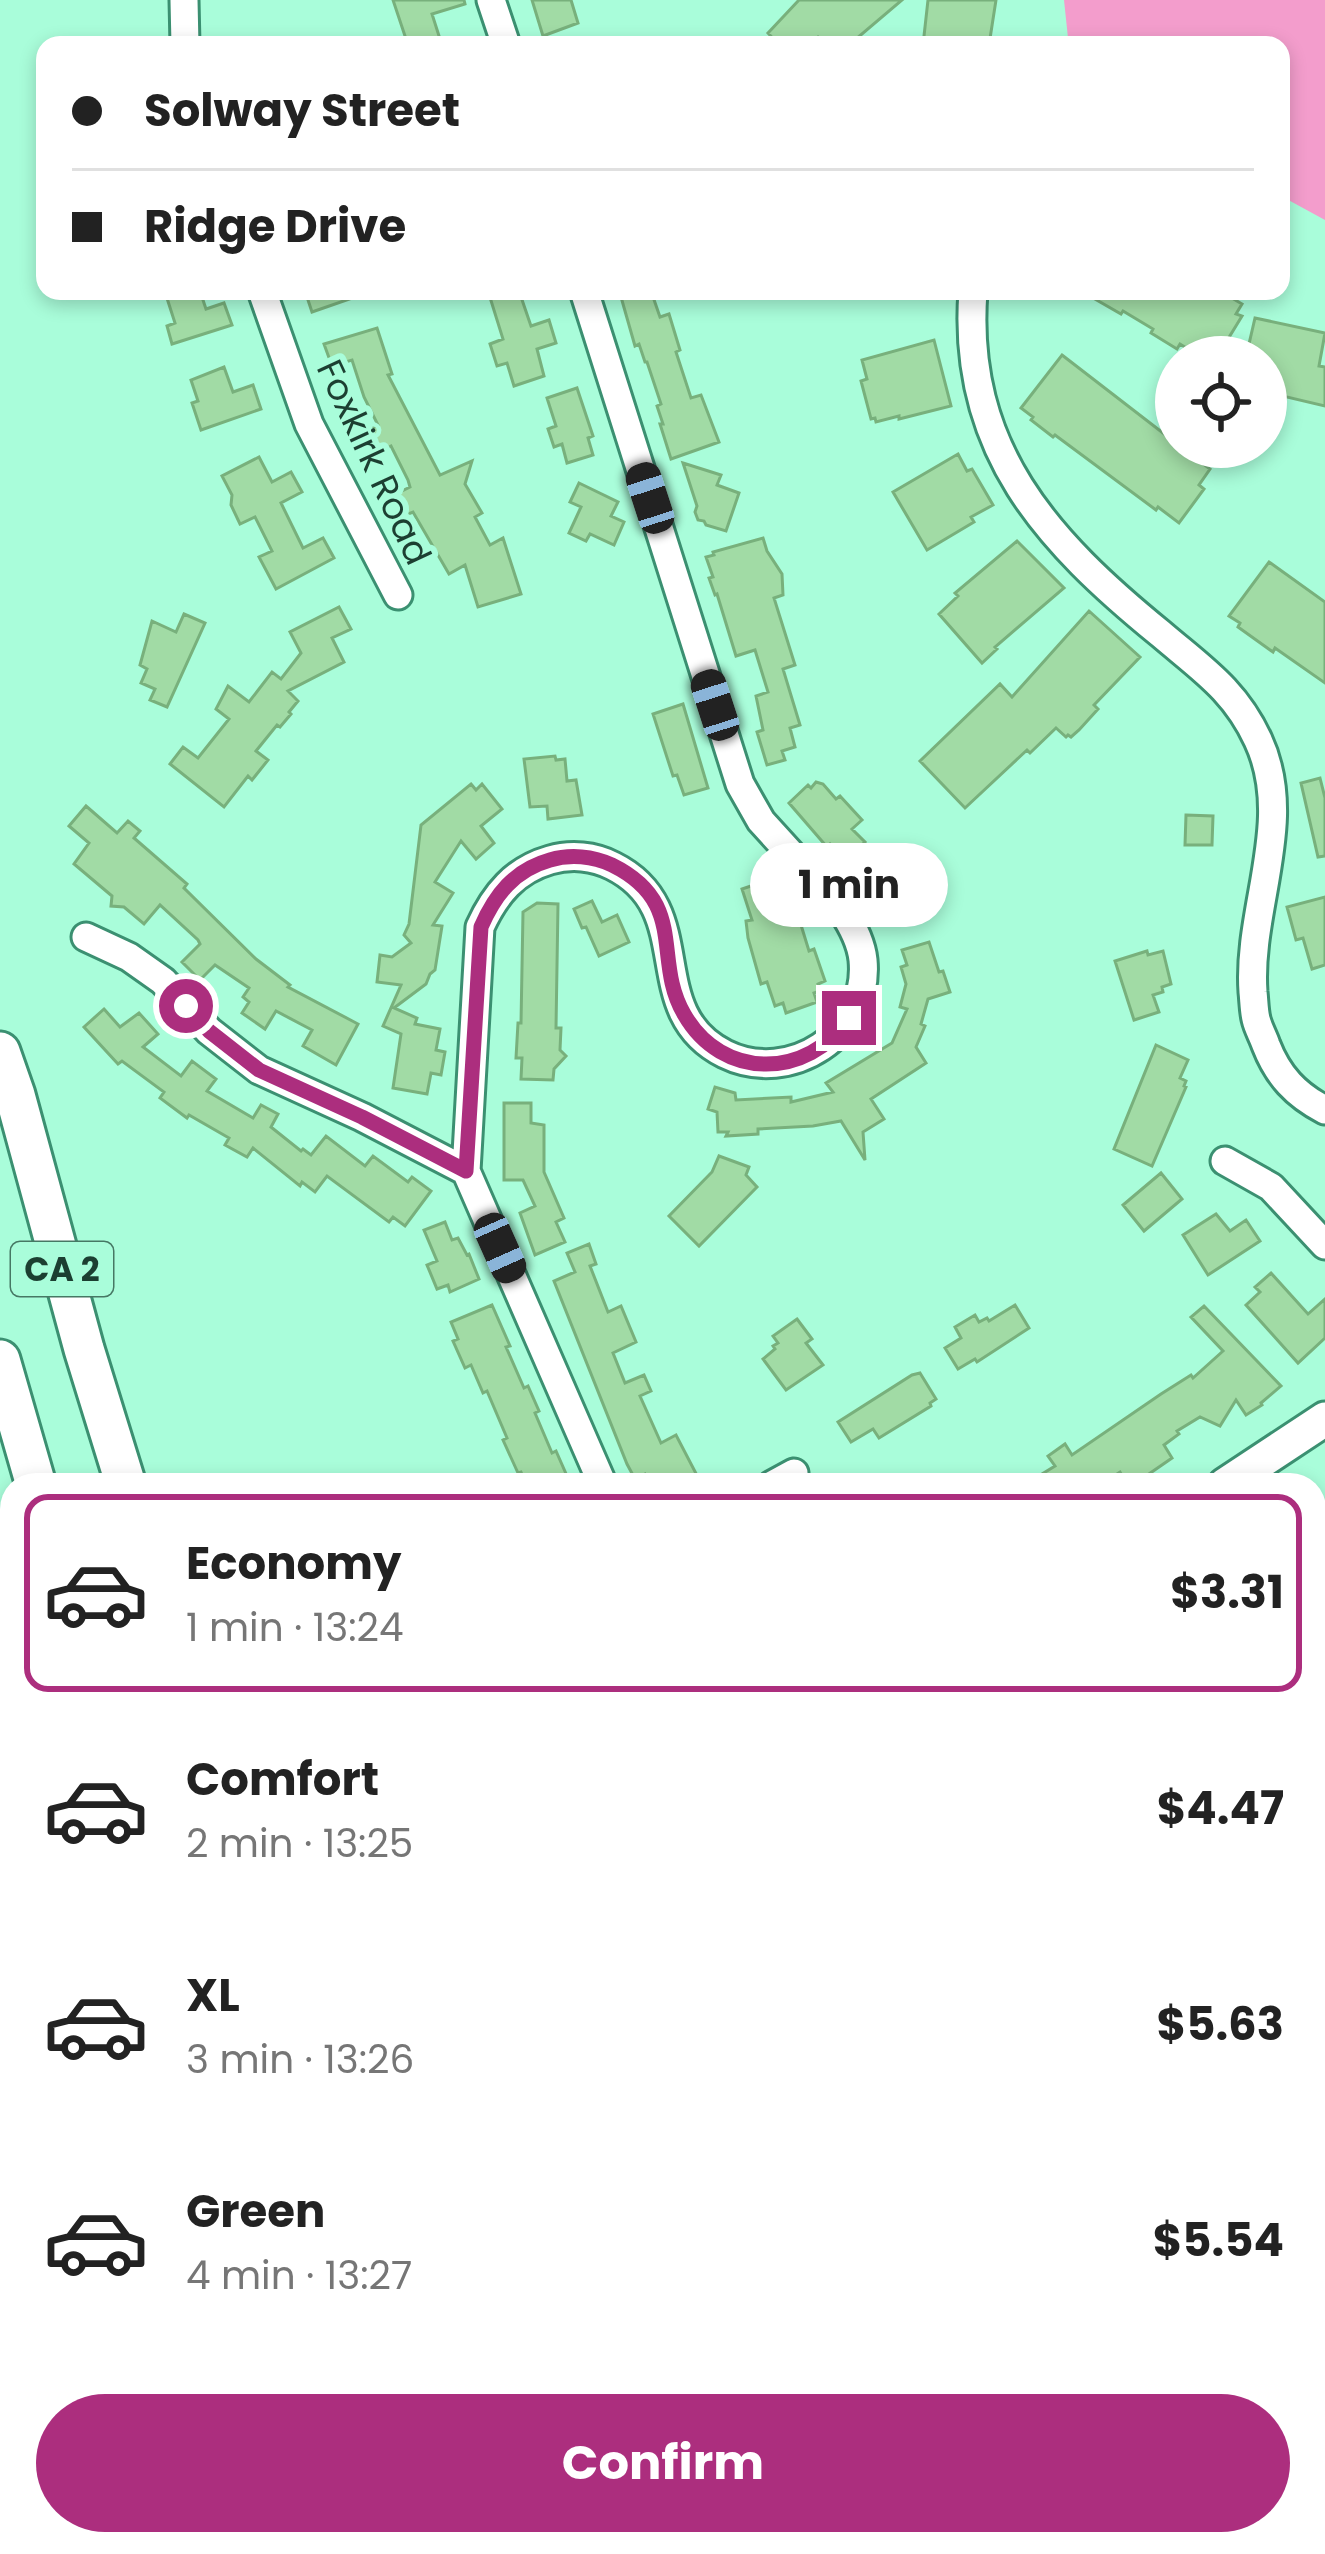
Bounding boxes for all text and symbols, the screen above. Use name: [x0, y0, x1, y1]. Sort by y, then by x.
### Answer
text: Solway Street: [144, 79, 460, 142]
text: Ridge Drive: [144, 195, 406, 258]
map controls: [1155, 336, 1287, 468]
button: locate: [1155, 336, 1287, 468]
street label: Foxkirk Road: [304, 351, 444, 573]
car: [622, 458, 678, 538]
car: [687, 665, 743, 745]
callout: 1 min: [750, 844, 948, 928]
text: 1 min: [798, 857, 900, 912]
route start: [159, 979, 213, 1033]
route end: [822, 991, 876, 1045]
car: [469, 1208, 531, 1288]
road number: CA 2: [11, 1242, 113, 1296]
text: Economy: [186, 1532, 401, 1595]
icon: car: [42, 1539, 150, 1647]
text: $3.31: [1170, 1561, 1284, 1624]
text: 1 min · 13:24: [186, 1600, 403, 1655]
text: Comfort: [186, 1748, 379, 1811]
icon: car: [42, 1755, 150, 1863]
text: $4.47: [1157, 1777, 1284, 1840]
text: 2 min · 13:25: [186, 1816, 413, 1871]
text: XL: [186, 1964, 240, 2027]
icon: car: [42, 1971, 150, 2079]
text: $5.63: [1157, 1993, 1284, 2056]
text: 3 min · 13:26: [186, 2032, 414, 2087]
text: Green: [186, 2180, 325, 2243]
icon: car: [42, 2187, 150, 2295]
text: $5.54: [1153, 2209, 1284, 2272]
text: 4 min · 13:27: [186, 2248, 412, 2303]
button: Confirm: [36, 2394, 1290, 2532]

